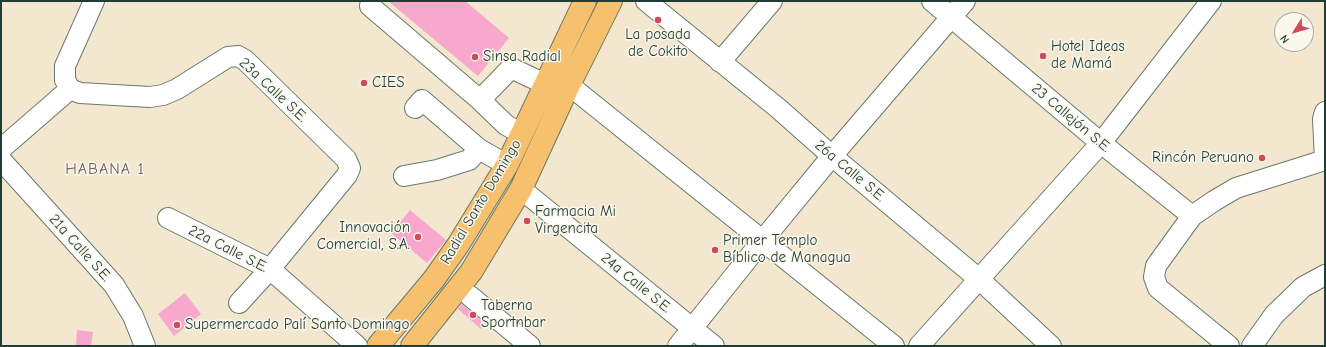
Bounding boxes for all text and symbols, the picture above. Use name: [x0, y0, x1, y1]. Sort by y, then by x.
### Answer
north arrow: [1274, 12, 1314, 52]
marker: La posada de Cokito: [653, 15, 663, 25]
place label: La posada de Cokito: [625, 26, 691, 61]
text: N: [1277, 32, 1292, 46]
place label: Hotel Ideas de Mamá: [1051, 38, 1125, 73]
place label: Sinsa Radial: [483, 48, 561, 66]
marker: Hotel Ideas de Mamá: [1038, 51, 1048, 61]
marker: Sinsa Radial: [470, 52, 480, 62]
street label: 23a Calle S.E.: [235, 54, 311, 126]
place label: CIES: [372, 74, 404, 92]
marker: CIES: [359, 78, 369, 88]
street label: 23 Callejón S.E.: [1028, 80, 1114, 156]
street label: Radial Santo Domingo: [437, 136, 525, 268]
street label: 26a Calle S.E.: [811, 136, 889, 206]
place label: Rincón Peruano: [1152, 149, 1254, 167]
marker: Rincón Peruano: [1257, 153, 1267, 163]
district label: HABANA 1: [65, 159, 145, 179]
place label: Farmacia Mi Virgencita: [535, 203, 616, 238]
street label: 21a Calle S.E.: [45, 211, 115, 285]
marker: Farmacia Mi Virgencita: [522, 216, 532, 226]
place label: Innovación Comercial, S.A.: [317, 219, 410, 254]
street label: 22a Calle S.E.: [185, 221, 271, 277]
marker: Innovación Comercial, S.A.: [413, 232, 423, 242]
place label: Primer Templo Bíblico de Managua: [723, 232, 851, 267]
marker: Primer Templo Bíblico de Managua: [710, 245, 720, 255]
street label: 24a Calle S.E.: [597, 249, 675, 317]
place label: Taberna Sportnbar: [481, 297, 545, 332]
marker: Taberna Sportnbar: [468, 310, 478, 320]
place label: Supermercado Palí Santo Domingo: [185, 316, 409, 334]
marker: Supermercado Palí Santo Domingo: [172, 320, 182, 330]

